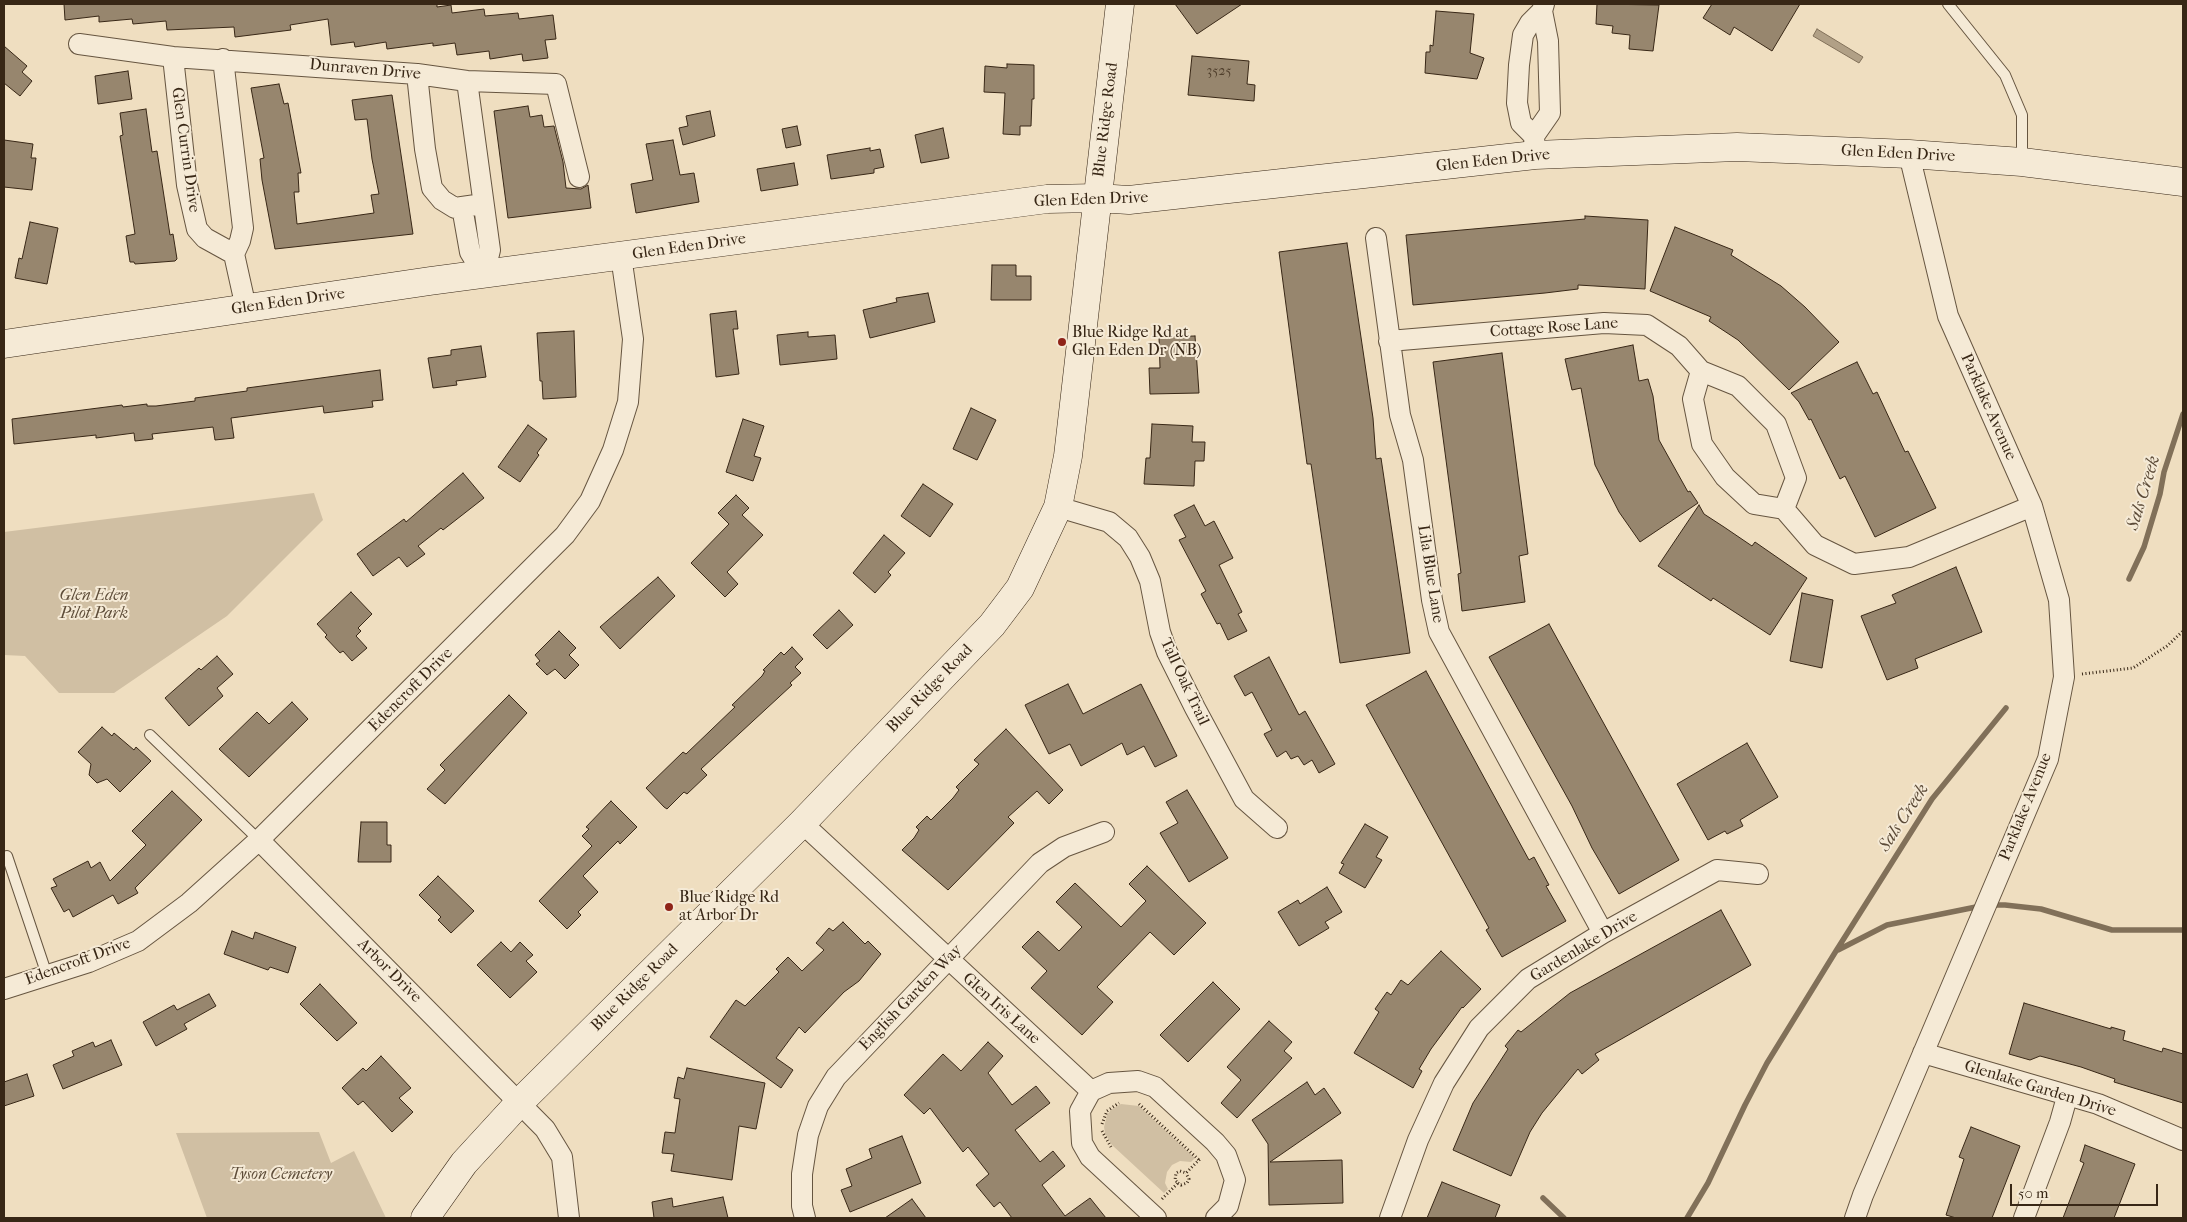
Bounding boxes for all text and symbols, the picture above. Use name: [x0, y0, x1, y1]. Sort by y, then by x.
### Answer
street label: Dunraven Drive: [308, 56, 422, 84]
street label: Blue Ridge Road: [1089, 62, 1123, 178]
house number: 3525: [1206, 64, 1232, 80]
street label: Glen Currin Drive: [167, 86, 203, 214]
street label: Glen Eden Drive: [1840, 141, 1956, 167]
street label: Glen Eden Drive: [1435, 145, 1551, 177]
street label: Glen Eden Drive: [1033, 188, 1149, 212]
street label: Glen Eden Drive: [631, 230, 747, 264]
street label: Glen Eden Drive: [230, 285, 346, 319]
street label: Cottage Rose Lane: [1489, 314, 1619, 342]
place label: Blue Ridge Rd at Glen Eden Dr (NB): [1072, 323, 1201, 361]
marker: Blue Ridge Rd at Glen Eden Dr (NB): [1056, 336, 1068, 348]
street label: Parklake Avenue: [1956, 351, 2020, 463]
water label: Sals Creek: [2122, 453, 2166, 533]
street label: Lila Blue Lane: [1413, 524, 1447, 624]
park label: Glen Eden Pilot Park: [59, 586, 129, 624]
street label: Tall Oak Trail: [1155, 635, 1213, 729]
street label: Blue Ridge Road: [883, 641, 977, 737]
street label: Edencroft Drive: [365, 644, 457, 736]
street label: Parklake Avenue: [1996, 750, 2056, 864]
water label: Sals Creek: [1874, 780, 1934, 856]
place label: Blue Ridge Rd at Arbor Dr: [679, 888, 779, 926]
marker: Blue Ridge Rd at Arbor Dr: [663, 901, 675, 913]
street label: Gardenlake Drive: [1527, 907, 1641, 987]
street label: Edencroft Drive: [23, 934, 133, 990]
street label: Arbor Drive: [353, 935, 425, 1007]
street label: Blue Ridge Road: [587, 940, 683, 1036]
street label: English Garden Way: [855, 941, 967, 1055]
street label: Glen Iris Lane: [958, 969, 1044, 1049]
street label: Glenlake Garden Drive: [1962, 1057, 2118, 1121]
park label: Tyson Cemetery: [230, 1165, 332, 1185]
scale bar: [2012, 1174, 2160, 1206]
text: 50 m: [2018, 1184, 2048, 1202]

